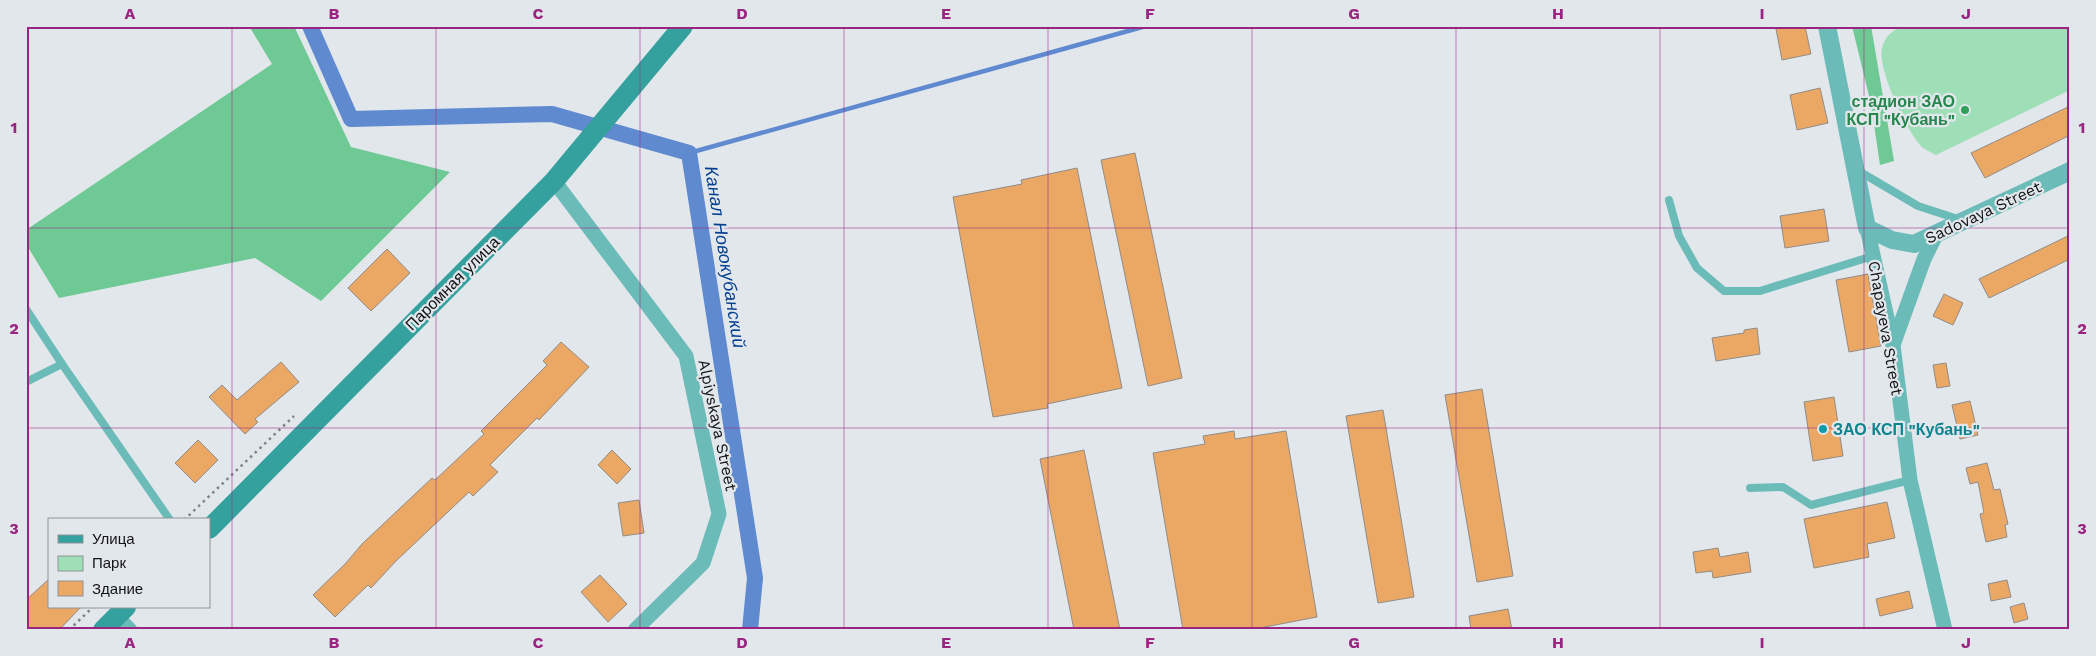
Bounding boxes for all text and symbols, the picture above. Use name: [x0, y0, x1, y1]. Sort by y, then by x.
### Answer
text: A: [125, 4, 136, 23]
text: B: [329, 4, 340, 23]
text: C: [533, 4, 544, 23]
text: D: [736, 4, 748, 23]
text: E: [941, 4, 951, 23]
text: F: [1145, 4, 1155, 23]
text: G: [1348, 4, 1360, 23]
text: H: [1552, 4, 1564, 23]
text: I: [1759, 4, 1765, 23]
text: J: [1961, 4, 1971, 23]
place label: стадион ЗАО КСП "Кубань": [1847, 92, 1955, 129]
marker: стадион ЗАО КСП "Кубань": [1959, 104, 1971, 116]
text: 1: [11, 118, 17, 137]
text: 1: [2079, 118, 2085, 137]
water label: Канал Новокубанский: [701, 164, 750, 349]
street label: Sadovaya Street: [1922, 177, 2045, 248]
street label: Паромная улица: [401, 232, 503, 334]
street label: Chapayeva Street: [1864, 259, 1907, 397]
text: 2: [9, 319, 19, 338]
text: 2: [2077, 319, 2087, 338]
street label: Alpiyskaya Street: [694, 358, 741, 493]
place label: ЗАО КСП "Кубань": [1833, 420, 1980, 439]
marker: ЗАО КСП "Кубань": [1817, 423, 1829, 435]
legend: [48, 518, 210, 608]
text: 3: [9, 519, 19, 538]
text: 3: [2077, 519, 2087, 538]
text: Улица: [92, 530, 135, 548]
text: Парк: [92, 554, 126, 572]
text: Здание: [92, 580, 143, 598]
text: A: [125, 633, 136, 652]
text: B: [329, 633, 340, 652]
text: C: [533, 633, 544, 652]
text: D: [736, 633, 748, 652]
text: E: [941, 633, 951, 652]
text: F: [1145, 633, 1155, 652]
text: G: [1348, 633, 1360, 652]
text: H: [1552, 633, 1564, 652]
text: I: [1759, 633, 1765, 652]
text: J: [1961, 633, 1971, 652]

